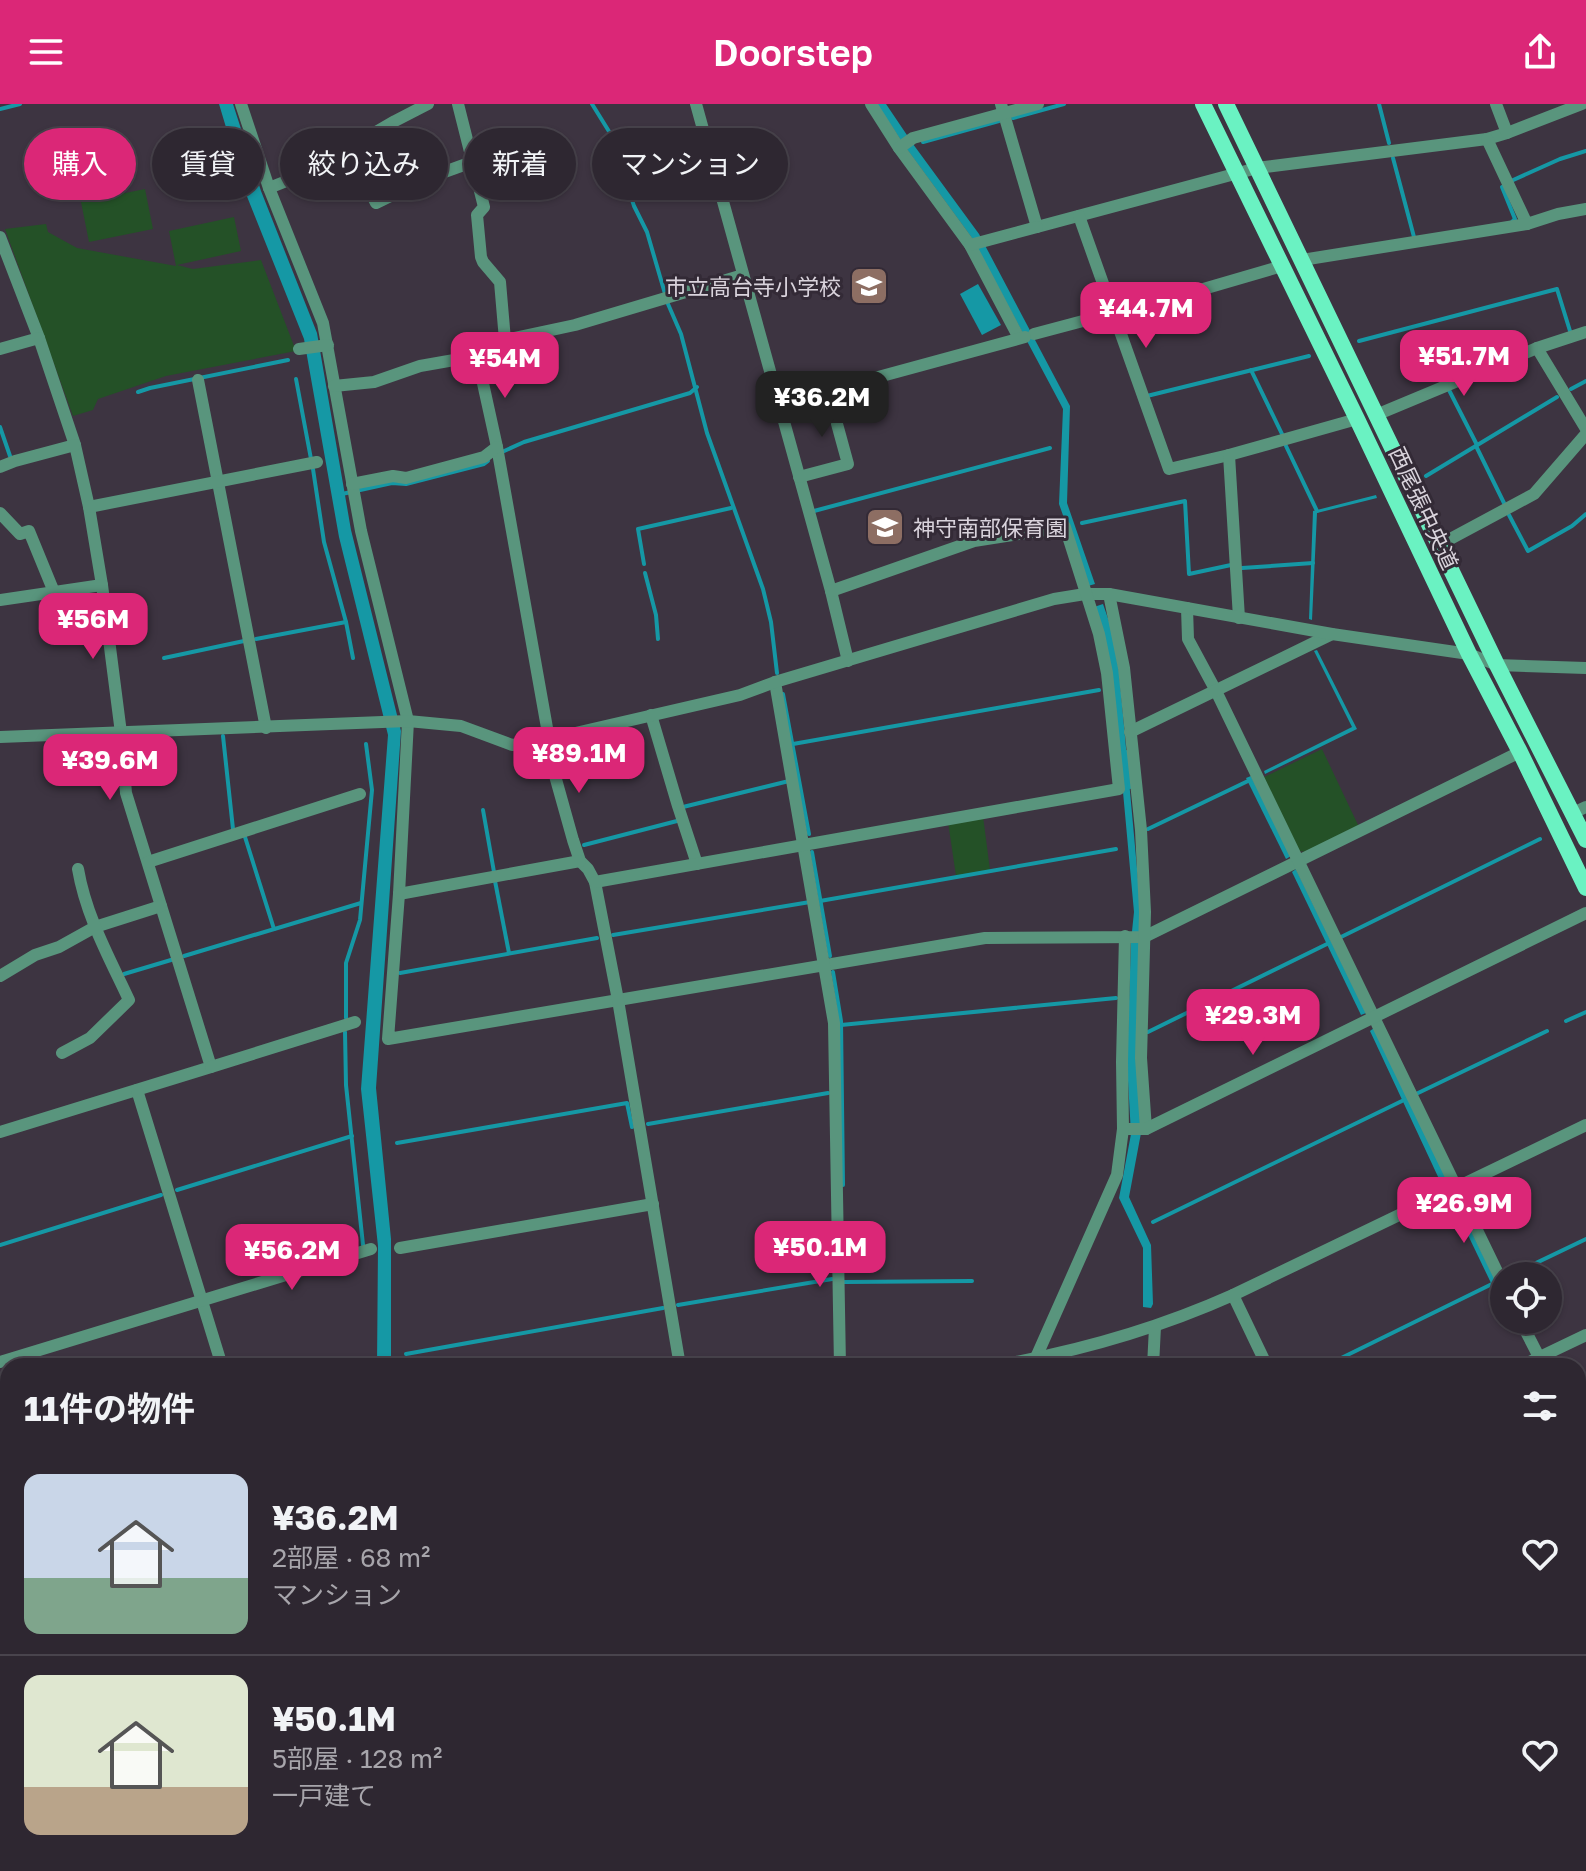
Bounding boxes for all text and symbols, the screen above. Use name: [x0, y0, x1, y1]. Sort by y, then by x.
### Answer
icon: menu: [24, 30, 68, 74]
icon: share: [1518, 30, 1562, 74]
text: Doorstep: [713, 31, 873, 74]
chip: 購入: [24, 128, 136, 200]
chip: 賃貸: [152, 128, 264, 200]
chip: 絞り込み: [280, 128, 448, 200]
chip: 新着: [464, 128, 576, 200]
chip: マンション: [592, 128, 788, 200]
school or university icon: 市立高台寺小学校: [848, 265, 890, 307]
place label: 市立高台寺小学校: [665, 273, 841, 300]
pin: ¥44.7M: [1081, 282, 1211, 350]
text: ¥44.7M: [1098, 292, 1194, 323]
pin: ¥51.7M: [1399, 330, 1529, 398]
pin: ¥54M: [458, 332, 552, 400]
text: ¥51.7M: [1418, 340, 1510, 371]
text: ¥54M: [469, 342, 541, 373]
pin: ¥36.2M: [757, 371, 887, 439]
text: ¥36.2M: [774, 381, 870, 412]
street label: 西尾張中央道: [1384, 442, 1464, 574]
school or university icon: 神守南部保育園: [864, 506, 906, 548]
place label: 神守南部保育園: [913, 514, 1067, 541]
pin: ¥56M: [46, 593, 140, 661]
text: ¥56M: [57, 603, 129, 634]
pin: ¥89.1M: [514, 727, 644, 795]
pin: ¥39.6M: [45, 734, 175, 802]
text: ¥89.1M: [531, 737, 627, 768]
text: ¥39.6M: [61, 744, 159, 775]
pin: ¥29.3M: [1188, 989, 1318, 1057]
text: ¥29.3M: [1205, 999, 1301, 1030]
pin: ¥26.9M: [1399, 1177, 1529, 1245]
text: ¥26.9M: [1415, 1187, 1513, 1218]
pin: ¥50.1M: [755, 1221, 885, 1289]
pin: ¥56.2M: [227, 1224, 357, 1292]
text: ¥50.1M: [773, 1231, 867, 1262]
text: ¥56.2M: [244, 1234, 340, 1265]
map controls: [1490, 1262, 1562, 1334]
button: locate: [1490, 1262, 1562, 1334]
icon: filters: [1518, 1384, 1562, 1428]
text: 11件の物件: [24, 1388, 195, 1428]
text: ¥36.2M: [272, 1497, 399, 1537]
icon: home: [88, 1506, 184, 1602]
icon: heart: [1518, 1532, 1562, 1576]
text: 2部屋 · 68 m²: [272, 1542, 430, 1573]
text: マンション: [272, 1579, 402, 1610]
text: ¥50.1M: [272, 1698, 396, 1738]
icon: home: [88, 1707, 184, 1803]
icon: heart: [1518, 1733, 1562, 1777]
text: 5部屋 · 128 m²: [272, 1743, 442, 1774]
text: 一戸建て: [272, 1780, 376, 1811]

